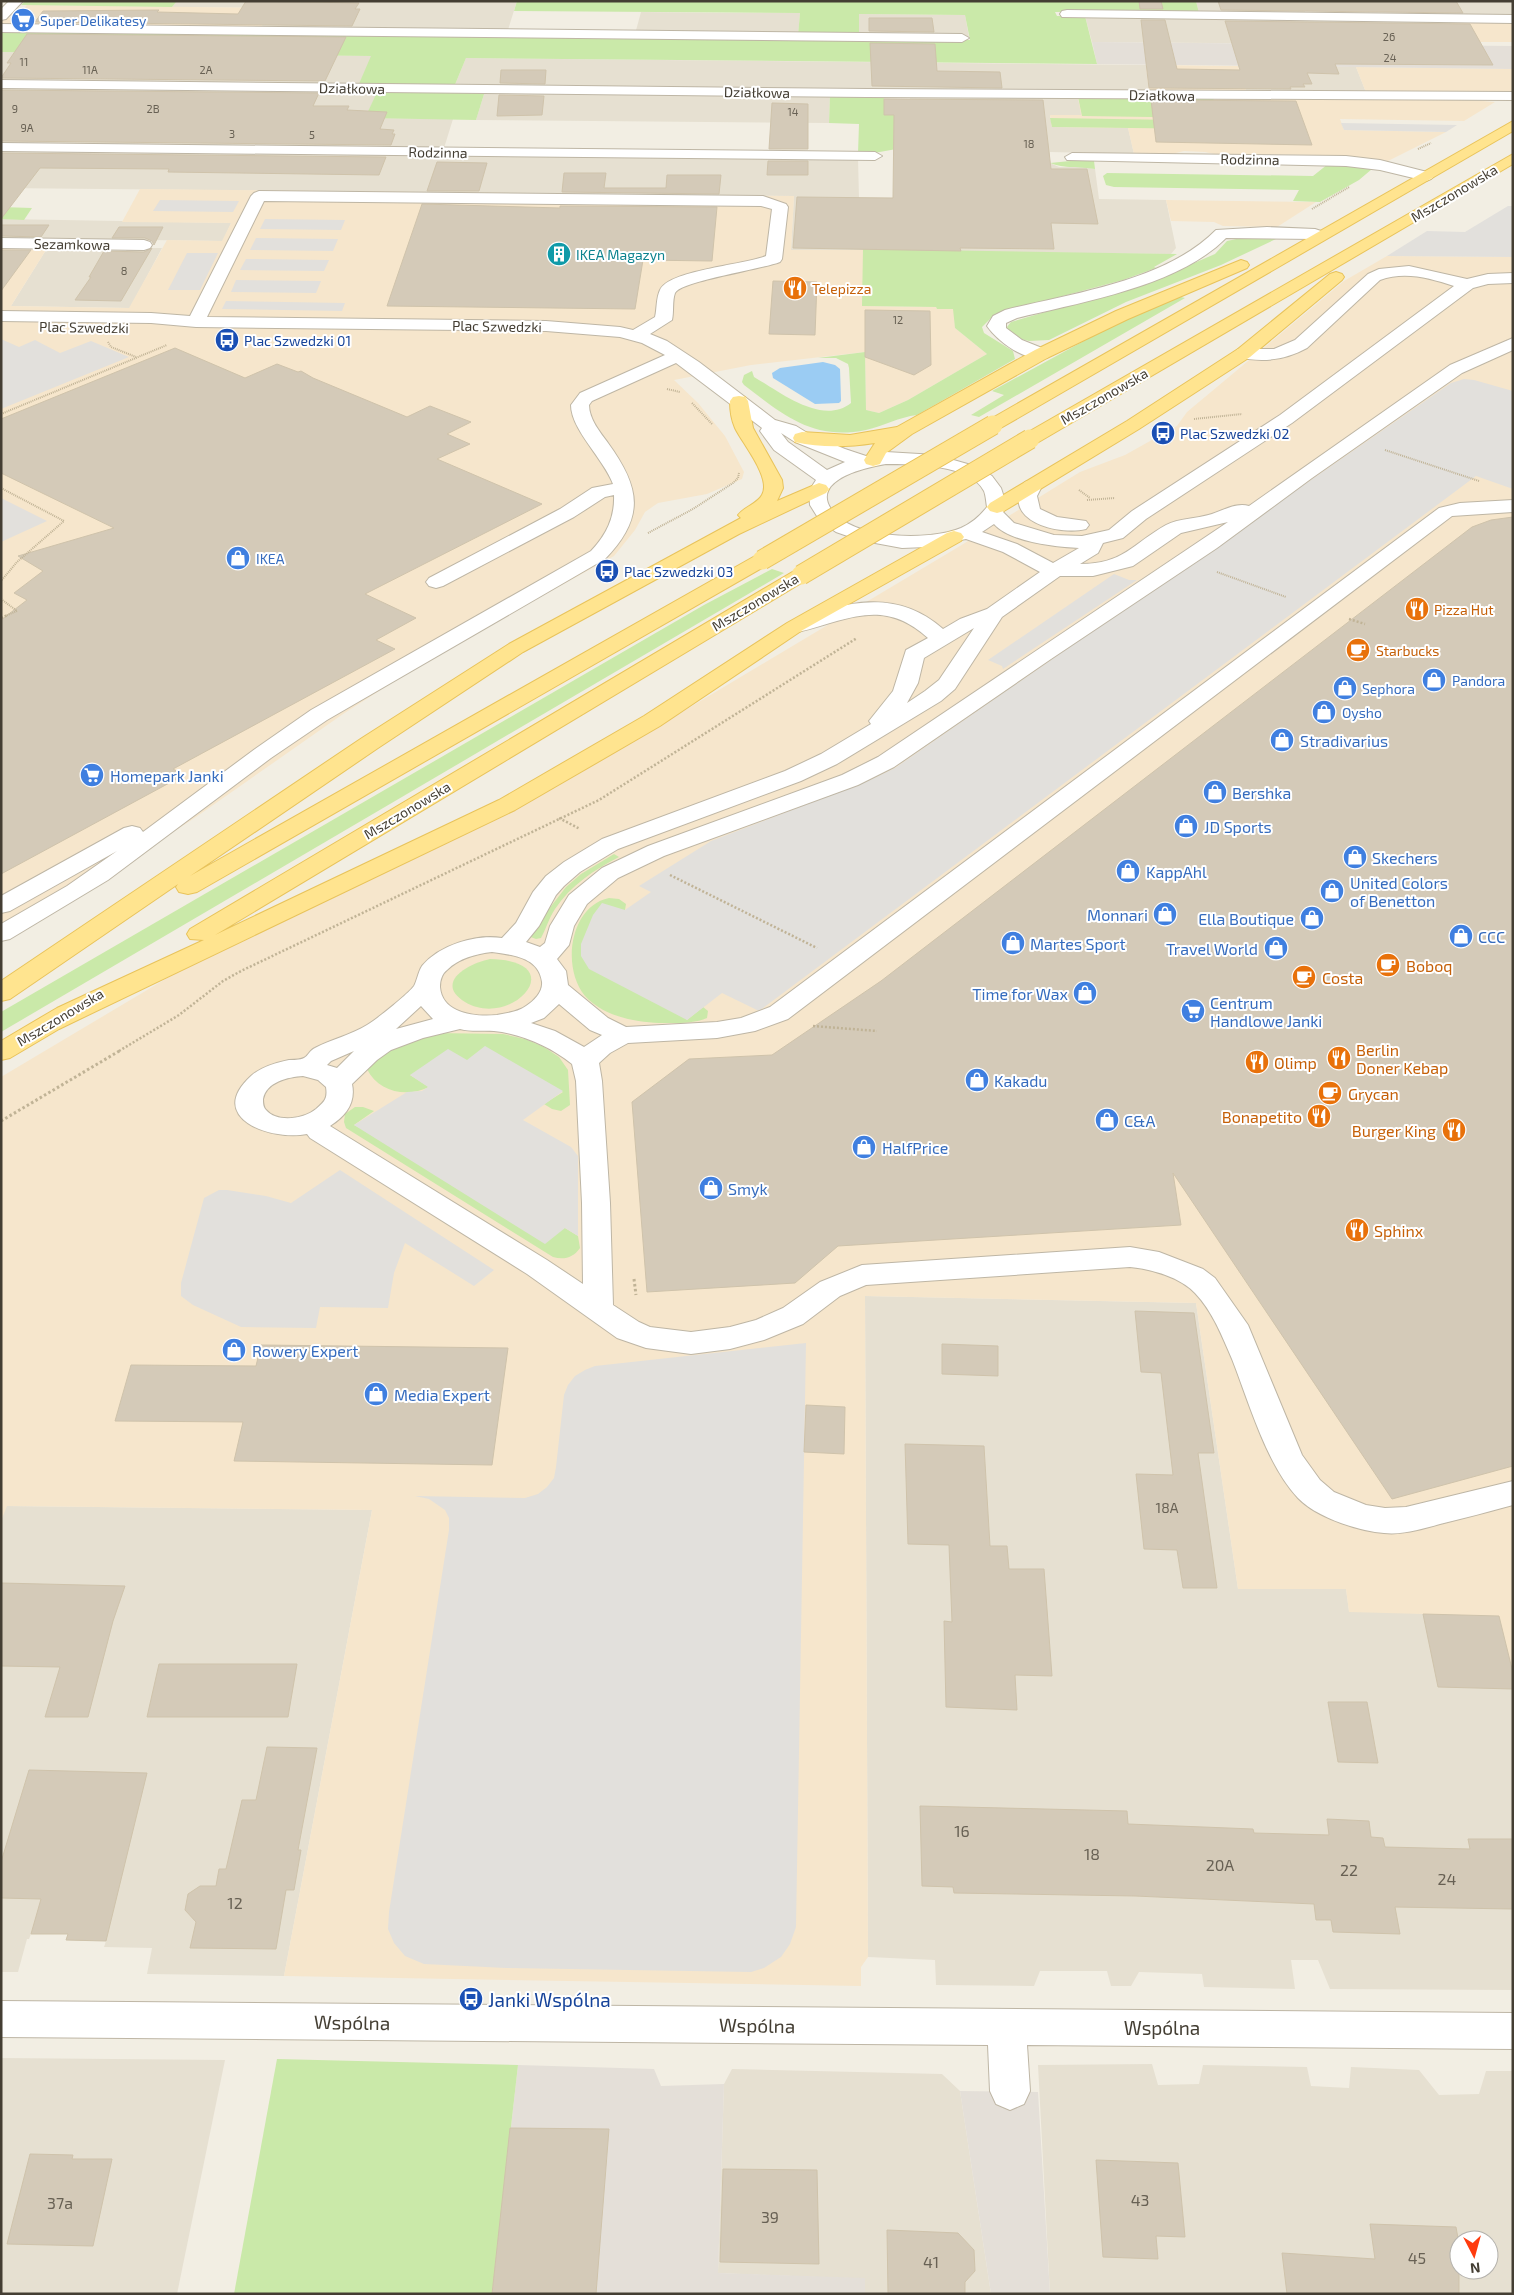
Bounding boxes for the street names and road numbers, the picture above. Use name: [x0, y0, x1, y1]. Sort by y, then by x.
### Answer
street label: Działkowa: [319, 79, 385, 97]
street label: Działkowa: [724, 83, 790, 101]
street label: Działkowa: [1129, 86, 1195, 104]
street label: Rodzinna: [408, 143, 468, 161]
street label: Rodzinna: [1220, 150, 1280, 168]
street label: Mszczonowska: [1408, 160, 1500, 226]
street label: Sezamkowa: [34, 235, 110, 253]
street label: Plac Szwedzki: [452, 317, 542, 335]
street label: Plac Szwedzki: [39, 318, 129, 336]
street label: Mszczonowska: [1057, 364, 1151, 428]
street label: Mszczonowska: [709, 569, 801, 635]
street label: Mszczonowska: [361, 777, 453, 843]
street label: Mszczonowska: [14, 984, 106, 1050]
street label: Wspólna: [314, 2010, 390, 2034]
street label: Wspólna: [719, 2013, 795, 2037]
street label: Wspólna: [1124, 2016, 1200, 2039]

